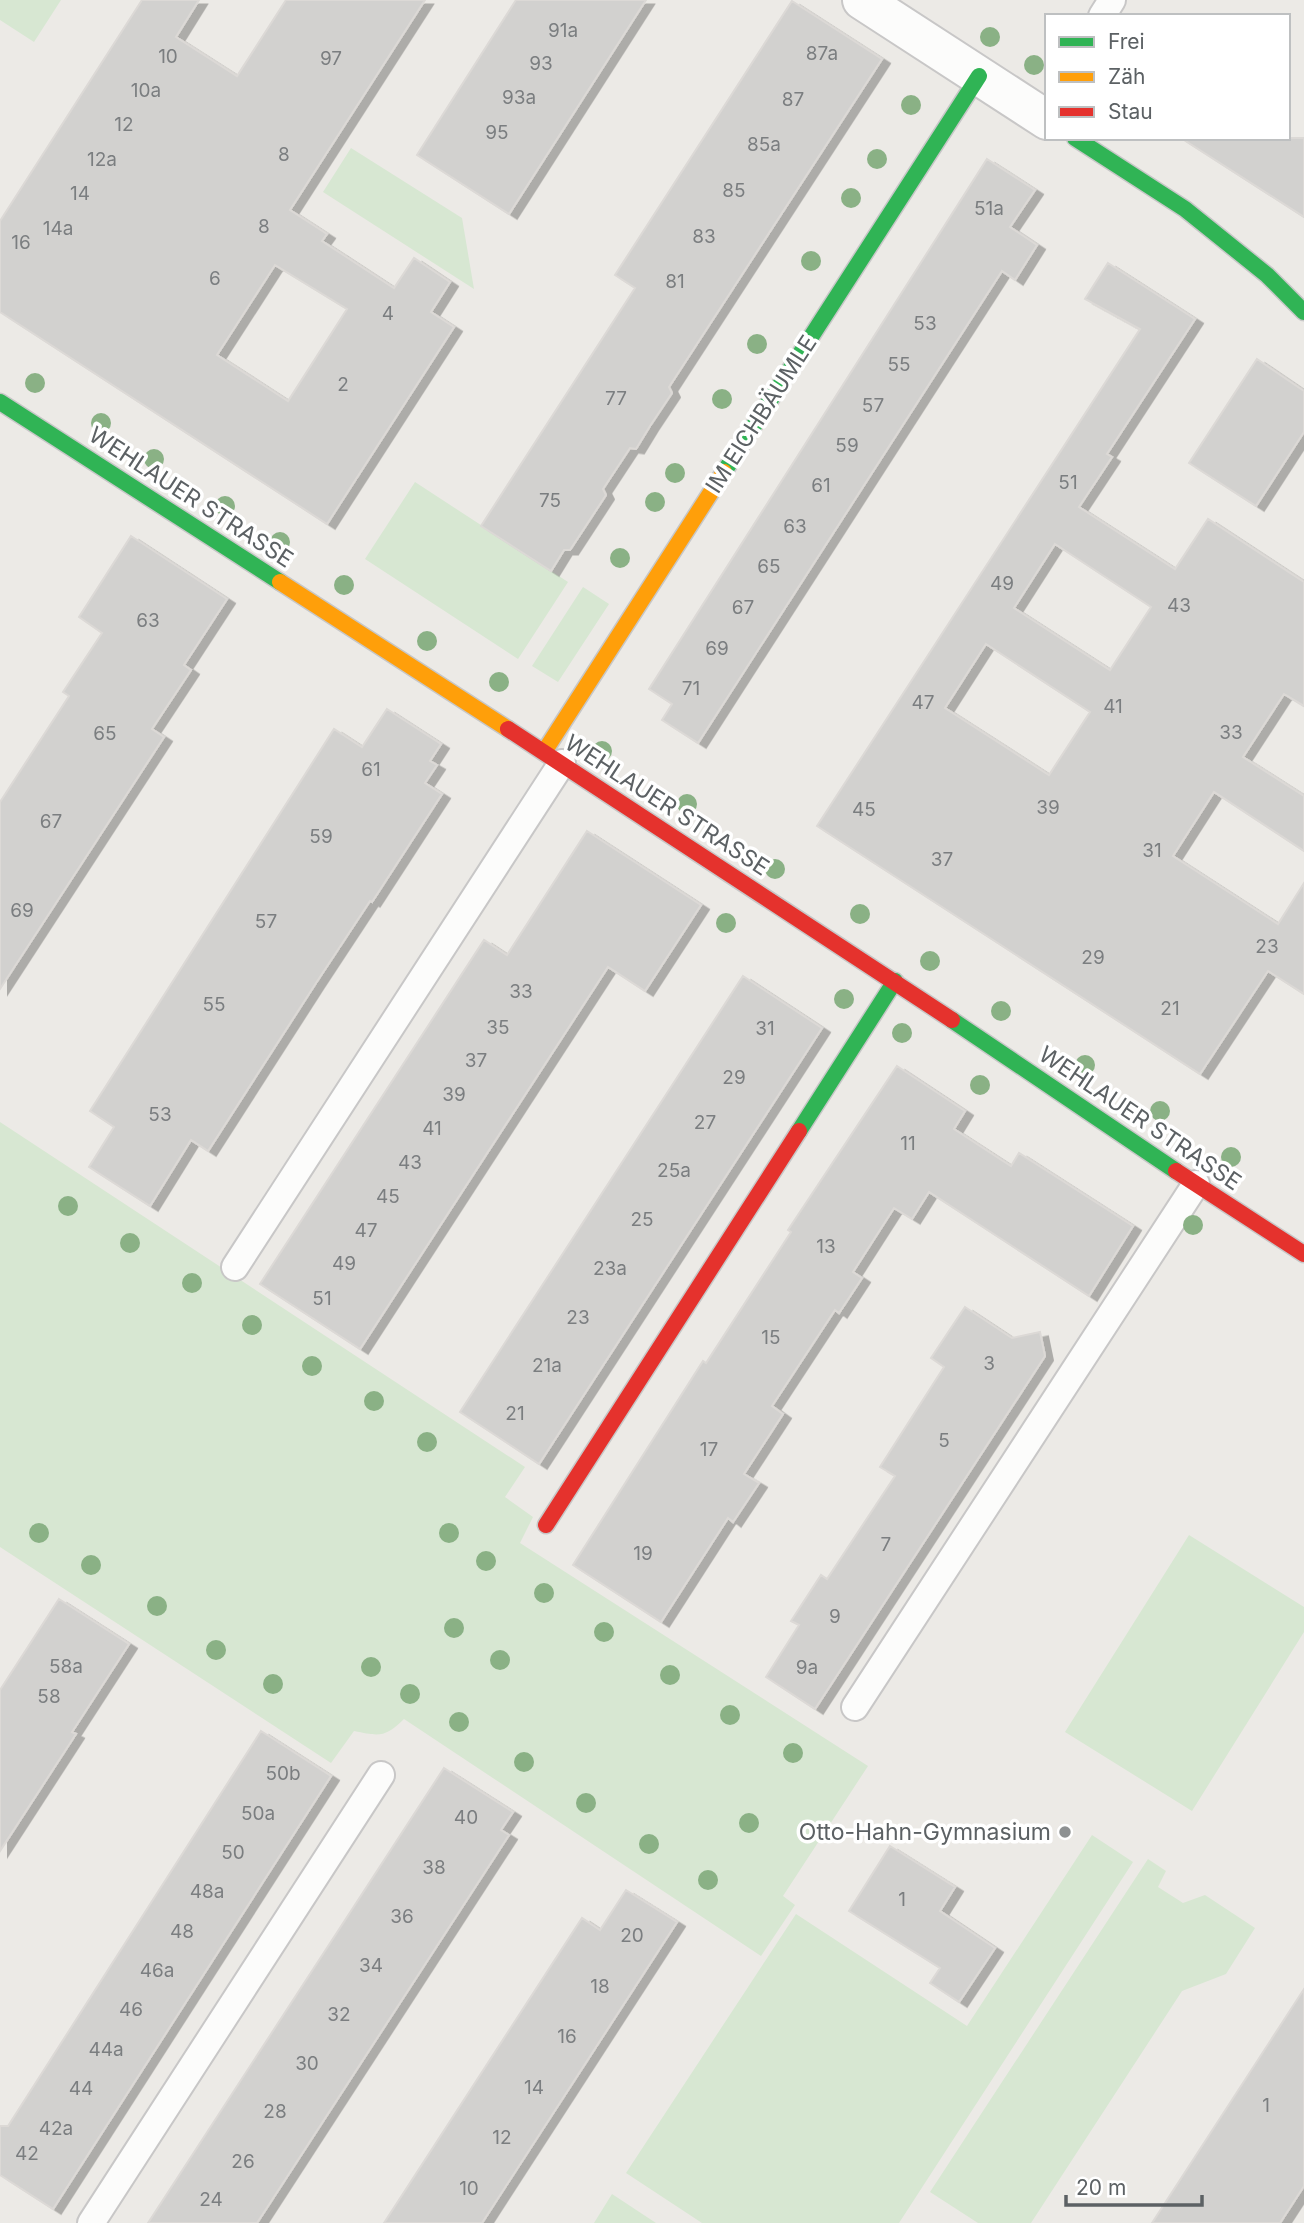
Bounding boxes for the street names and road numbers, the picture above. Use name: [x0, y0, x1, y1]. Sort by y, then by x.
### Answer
street label: IM EICHBÄUMLE: [700, 330, 822, 498]
street label: WEHLAUER STRASSE: [84, 420, 298, 574]
street label: WEHLAUER STRASSE: [560, 728, 774, 882]
street label: WEHLAUER STRASSE: [1034, 1040, 1246, 1196]

